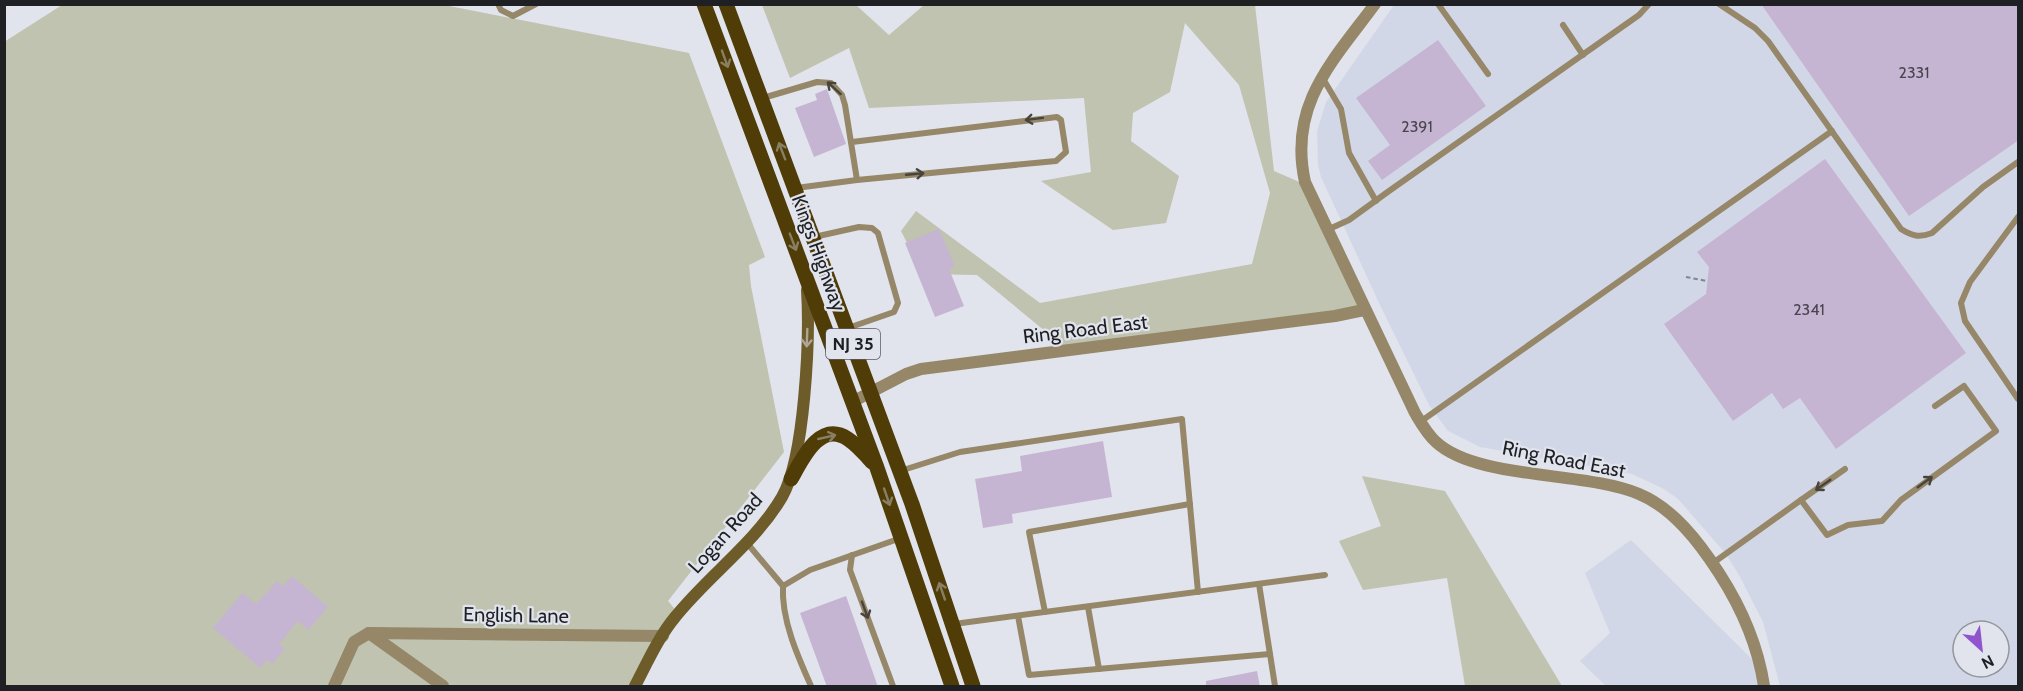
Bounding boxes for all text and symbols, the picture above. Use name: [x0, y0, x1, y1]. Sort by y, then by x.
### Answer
one-way arrow: [720, 49, 731, 68]
house number: 2331: [1899, 63, 1929, 82]
one-way arrow: [827, 81, 842, 95]
one-way arrow: [1025, 113, 1045, 124]
house number: 2391: [1401, 117, 1433, 136]
one-way arrow: [775, 143, 786, 161]
one-way arrow: [905, 168, 925, 179]
street label: Kings Highway: [787, 191, 851, 315]
one-way arrow: [788, 232, 799, 251]
house number: 2341: [1793, 300, 1825, 319]
street label: Ring Road East: [1021, 309, 1149, 349]
one-way arrow: [801, 328, 813, 348]
road number: NJ 35: [826, 329, 880, 359]
one-way arrow: [817, 431, 836, 443]
street label: Ring Road East: [1500, 435, 1628, 483]
one-way arrow: [1917, 476, 1933, 488]
one-way arrow: [1815, 479, 1832, 491]
one-way arrow: [883, 487, 894, 506]
street label: Logan Road: [683, 488, 767, 578]
one-way arrow: [936, 582, 947, 601]
one-way arrow: [860, 601, 871, 619]
street label: English Lane: [463, 602, 569, 628]
north arrow: [1951, 619, 2011, 679]
text: N: [1978, 651, 1997, 673]

